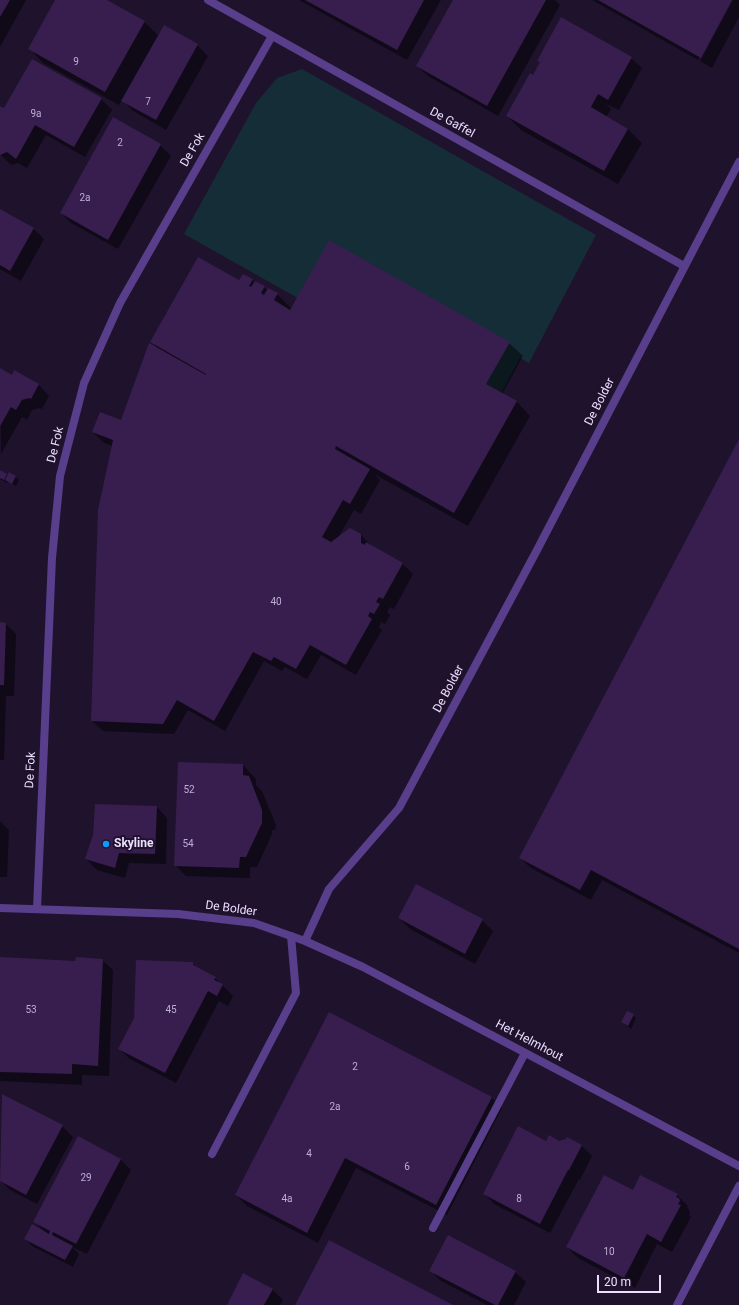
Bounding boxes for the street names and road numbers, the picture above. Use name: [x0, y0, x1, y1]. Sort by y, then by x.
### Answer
street label: De Gaffel: [427, 105, 477, 141]
street label: De Fok: [178, 131, 208, 169]
street label: De Bolder: [582, 376, 618, 428]
street label: De Fok: [45, 425, 67, 465]
street label: De Bolder: [431, 663, 467, 715]
street label: De Fok: [23, 751, 39, 789]
street label: De Bolder: [204, 898, 258, 920]
street label: Het Helmhout: [493, 1017, 565, 1065]

